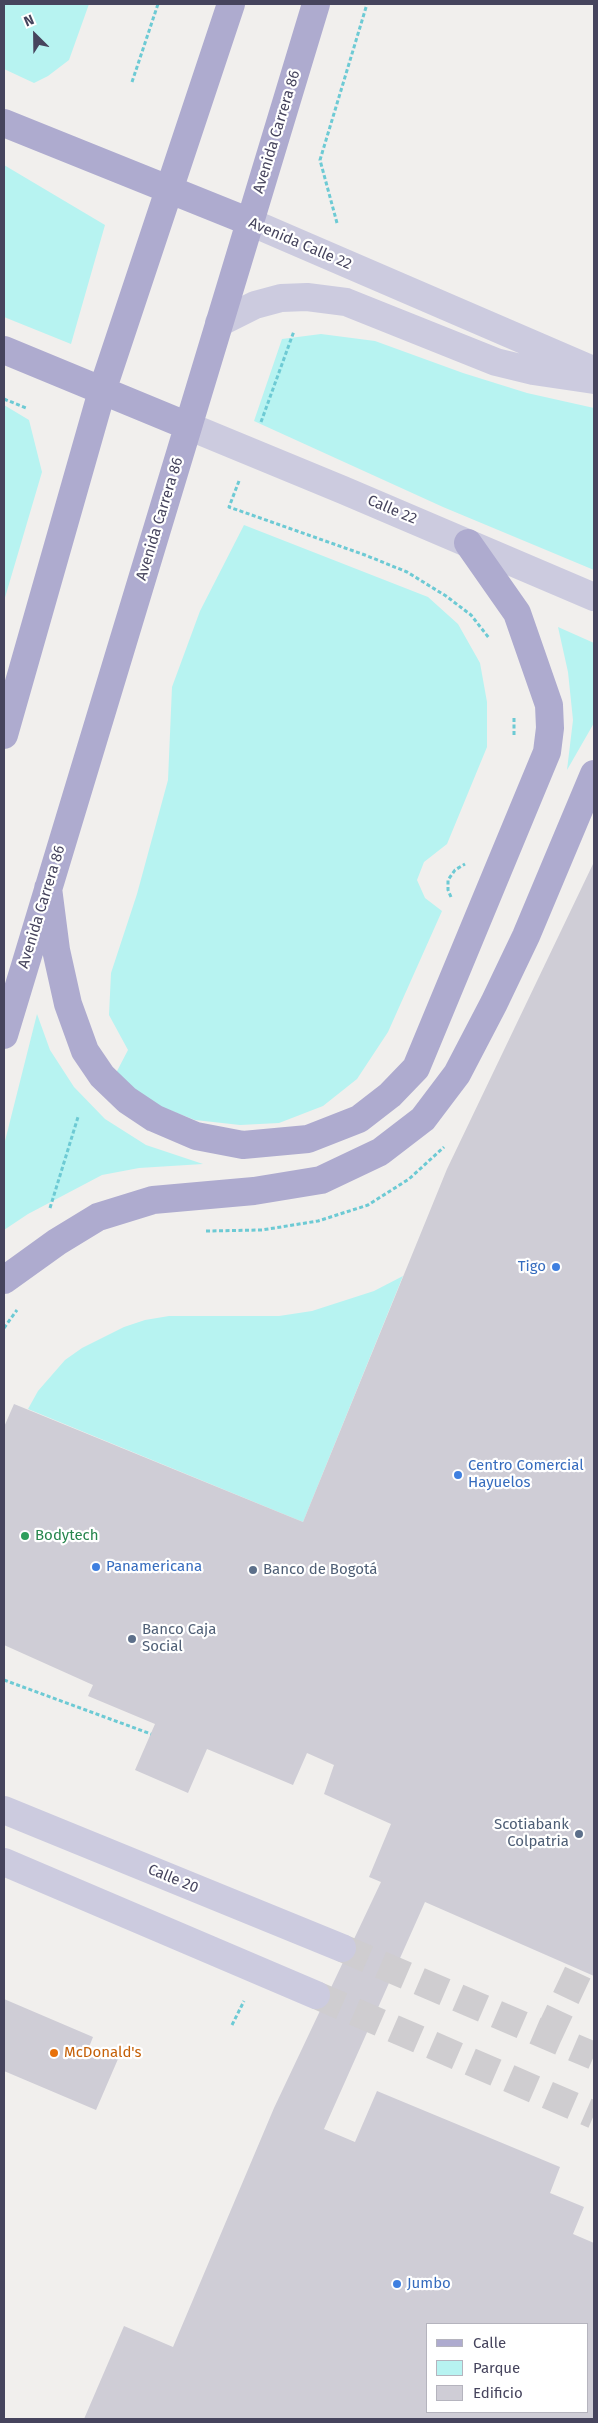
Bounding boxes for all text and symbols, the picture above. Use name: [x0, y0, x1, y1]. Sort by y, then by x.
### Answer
north arrow: [10, 10, 60, 60]
text: N: [21, 11, 37, 30]
street label: Avenida Carrera 86: [250, 68, 304, 196]
street label: Avenida Calle 22: [246, 214, 354, 274]
street label: Avenida Carrera 86: [133, 455, 187, 583]
street label: Calle 22: [365, 492, 419, 528]
street label: Avenida Carrera 86: [15, 843, 69, 971]
place label: Tigo: [518, 1258, 546, 1276]
marker: Tigo: [550, 1261, 562, 1273]
place label: Centro Comercial Hayuelos: [468, 1457, 584, 1492]
marker: Centro Comercial Hayuelos: [452, 1469, 464, 1481]
place label: Bodytech: [35, 1527, 99, 1545]
marker: Bodytech: [19, 1530, 31, 1542]
place label: Panamericana: [106, 1558, 202, 1576]
marker: Panamericana: [90, 1561, 102, 1573]
place label: Banco de Bogotá: [263, 1561, 377, 1579]
marker: Banco de Bogotá: [247, 1564, 259, 1576]
place label: Banco Caja Social: [142, 1621, 216, 1656]
marker: Banco Caja Social: [126, 1633, 138, 1645]
place label: Scotiabank Colpatria: [494, 1816, 569, 1851]
marker: Scotiabank Colpatria: [573, 1828, 585, 1840]
street label: Calle 20: [145, 1861, 201, 1897]
place label: McDonald's: [64, 2044, 141, 2062]
marker: McDonald's: [48, 2047, 60, 2059]
place label: Jumbo: [407, 2275, 451, 2293]
marker: Jumbo: [391, 2278, 403, 2290]
legend: [426, 2323, 588, 2413]
text: Calle: [473, 2334, 506, 2352]
text: Parque: [473, 2359, 520, 2377]
text: Edificio: [473, 2384, 523, 2402]

